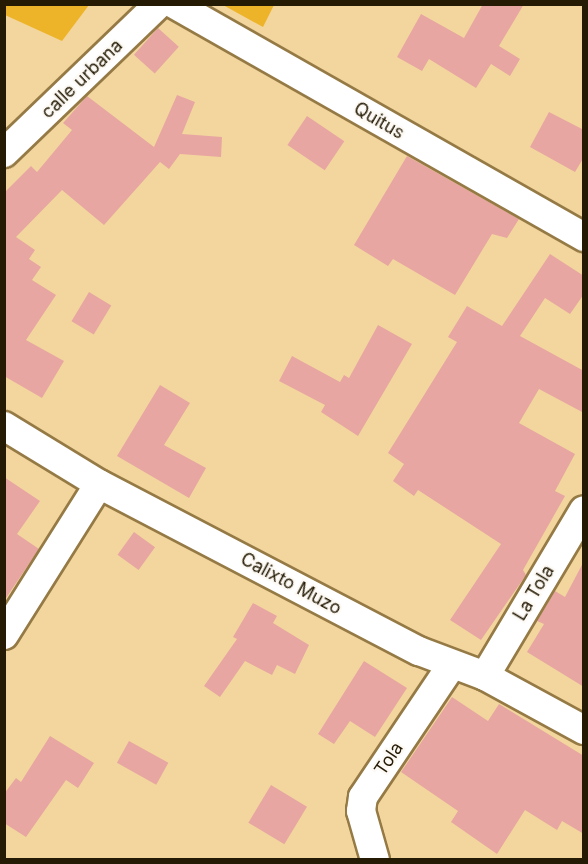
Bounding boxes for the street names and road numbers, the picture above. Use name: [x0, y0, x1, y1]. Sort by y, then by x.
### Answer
street label: calle urbana: [37, 35, 127, 123]
street label: Quitus: [350, 98, 408, 144]
street label: Calixto Muzo: [237, 548, 345, 620]
street label: La Tola: [509, 561, 559, 625]
street label: Tola: [370, 738, 408, 780]

